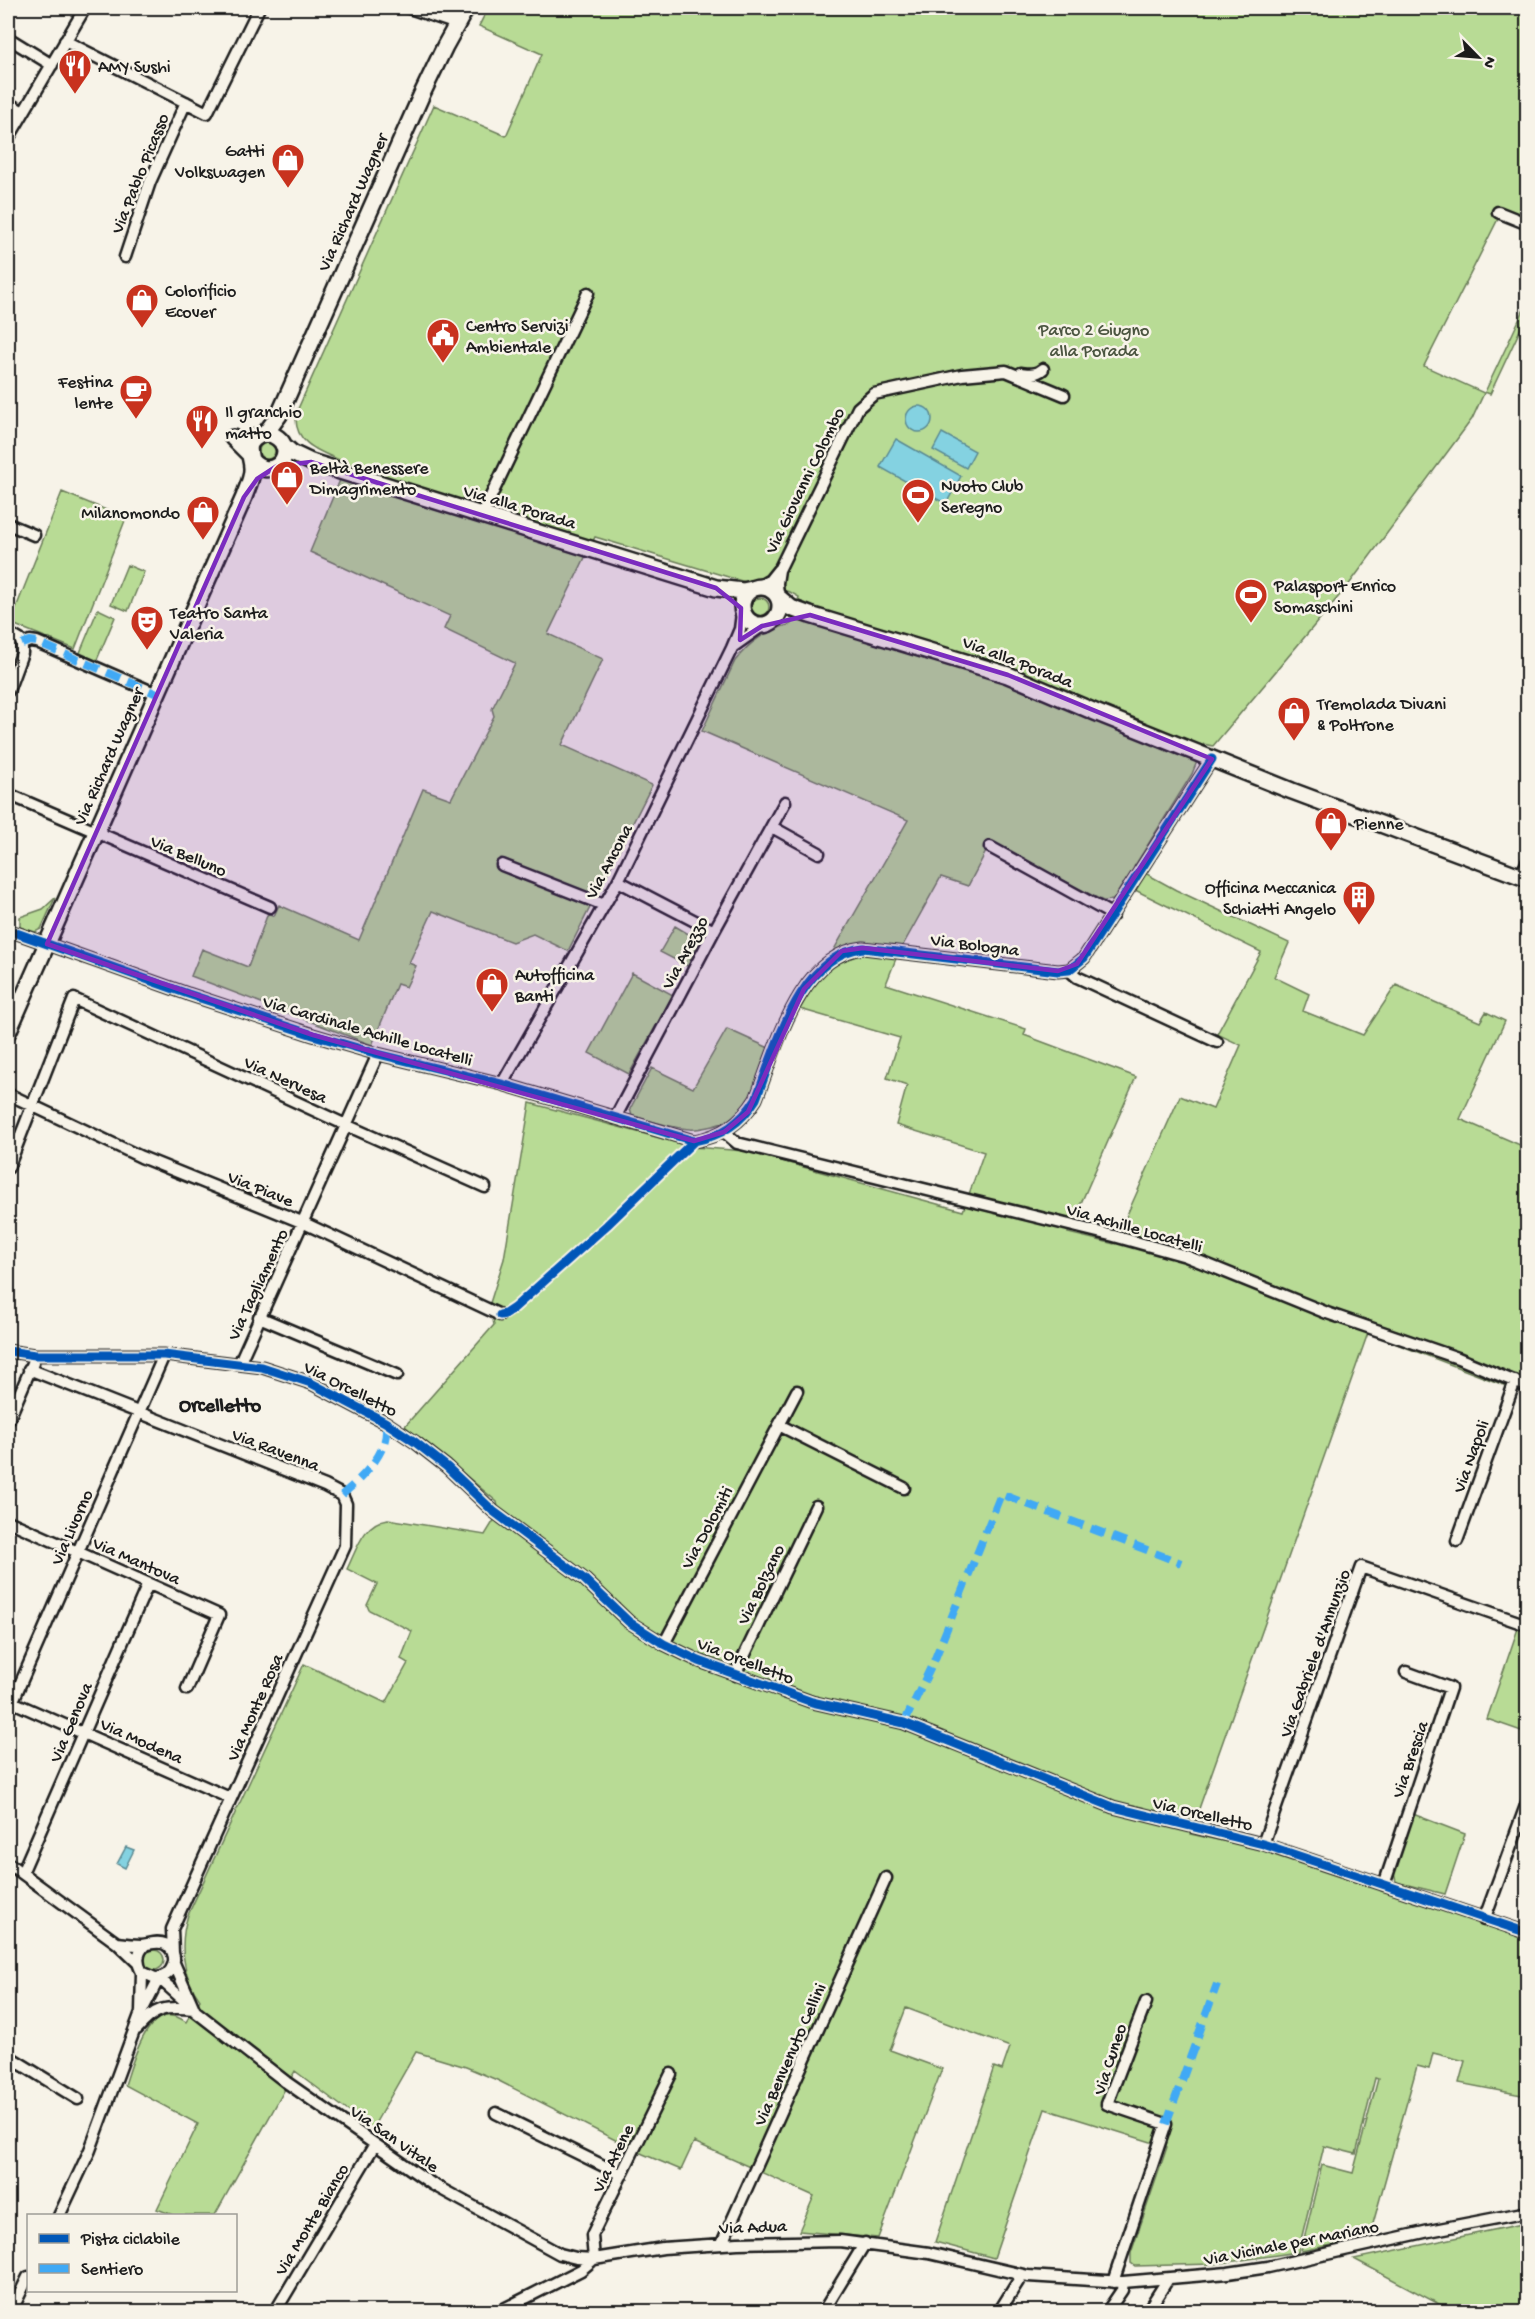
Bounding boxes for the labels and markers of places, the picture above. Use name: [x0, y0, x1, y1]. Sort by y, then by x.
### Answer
restaurant icon: AMY Sushi: [57, 48, 93, 95]
place label: AMY Sushi: [98, 58, 171, 79]
place label: Gatti Volkswagen: [174, 142, 265, 184]
shop icon: Gatti Volkswagen: [270, 142, 306, 189]
shop icon: Colorificio Ecover: [124, 282, 160, 329]
place label: Colorificio Ecover: [165, 282, 236, 324]
public building icon: Centro Servizi Ambientale: [425, 317, 461, 364]
place label: Centro Servizi Ambientale: [466, 317, 569, 359]
place label: Festina lente: [57, 373, 114, 415]
cafe icon: Festina lente: [118, 373, 154, 420]
restaurant icon: Il granchio matto: [184, 403, 220, 450]
place label: Il granchio matto: [225, 403, 302, 445]
shop icon: Beltà Benessere Dimagrimento: [269, 459, 305, 506]
place label: Beltà Benessere Dimagrimento: [309, 459, 429, 501]
sports icon: Nuoto Club Seregno: [900, 477, 936, 524]
place label: Nuoto Club Seregno: [941, 477, 1024, 519]
shop icon: Milanomondo: [185, 494, 221, 541]
place label: Milanomondo: [81, 504, 180, 525]
sports icon: Palasport Enrico Somaschini: [1233, 577, 1269, 624]
place label: Palasport Enrico Somaschini: [1273, 577, 1396, 619]
theatre icon: Teatro Santa Valeria: [129, 604, 165, 651]
place label: Teatro Santa Valeria: [169, 604, 269, 646]
shop icon: Tremolada Divani & Poltrone: [1276, 695, 1312, 742]
place label: Tremolada Divani & Poltrone: [1316, 695, 1447, 737]
shop icon: Pienne: [1313, 805, 1349, 852]
place label: Pienne: [1353, 815, 1404, 836]
place label: Officina Meccanica Schiatti Angelo: [1205, 879, 1337, 921]
building icon: Officina Meccanica Schiatti Angelo: [1341, 879, 1377, 926]
shop icon: Autofficina Banti: [474, 966, 510, 1013]
place label: Autofficina Banti: [514, 966, 595, 1008]

